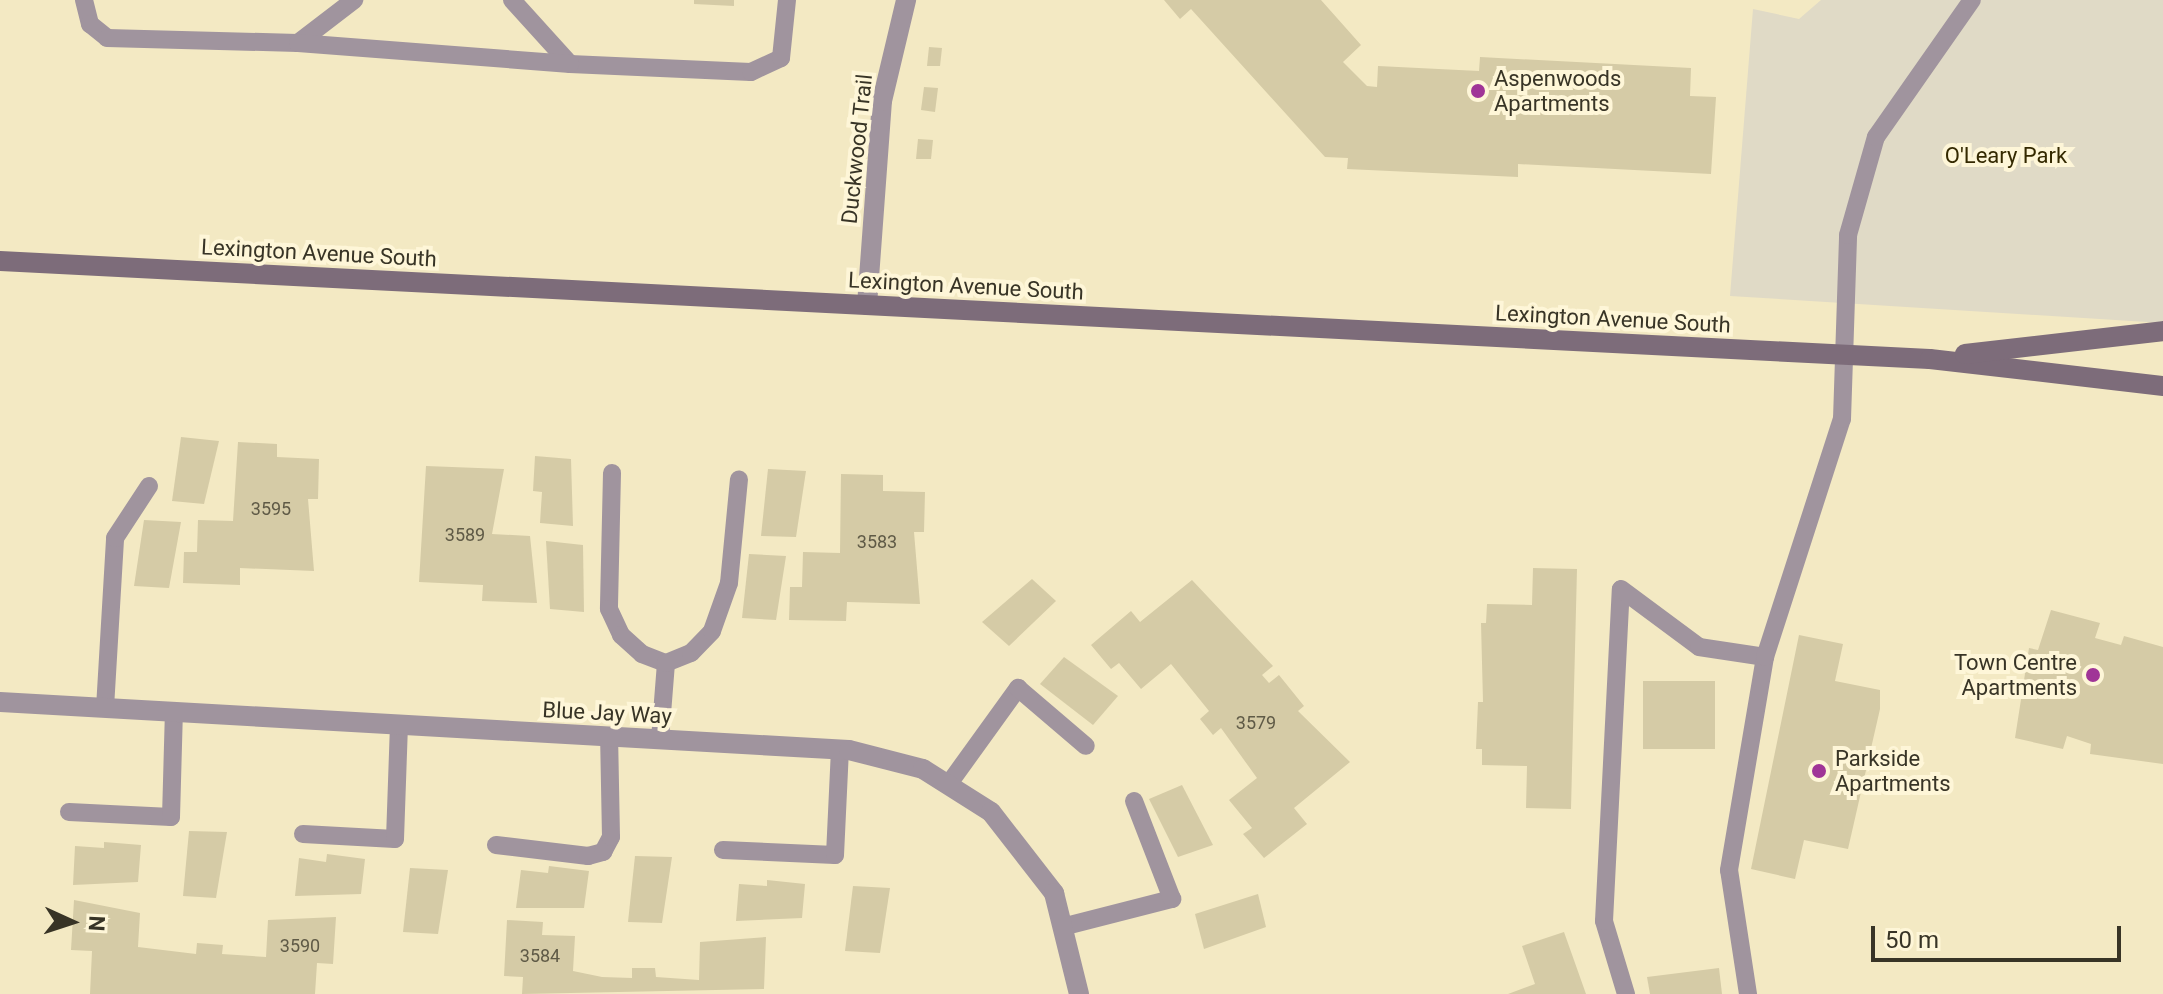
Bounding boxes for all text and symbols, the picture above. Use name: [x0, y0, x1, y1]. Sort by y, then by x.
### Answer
place label: Aspenwoods Apartments: [1494, 65, 1621, 116]
street label: Duckwood Trail: [836, 73, 878, 225]
marker: Aspenwoods Apartments: [1469, 82, 1487, 100]
park label: O'Leary Park: [1945, 143, 2067, 169]
street label: Lexington Avenue South: [201, 234, 437, 272]
street label: Lexington Avenue South: [848, 267, 1084, 305]
street label: Lexington Avenue South: [1495, 300, 1731, 338]
house number: 3595: [251, 498, 291, 520]
house number: 3589: [445, 524, 485, 546]
house number: 3583: [857, 531, 897, 553]
place label: Town Centre Apartments: [1954, 649, 2077, 700]
marker: Town Centre Apartments: [2084, 666, 2102, 684]
street label: Blue Jay Way: [542, 696, 672, 730]
house number: 3579: [1236, 712, 1276, 734]
place label: Parkside Apartments: [1835, 745, 1951, 796]
marker: Parkside Apartments: [1810, 762, 1828, 780]
north arrow: [32, 882, 112, 962]
scale bar: [1875, 910, 2125, 960]
text: N: [84, 915, 109, 932]
text: 50 m: [1885, 926, 1939, 954]
house number: 3590: [280, 935, 320, 957]
house number: 3584: [520, 945, 560, 967]

